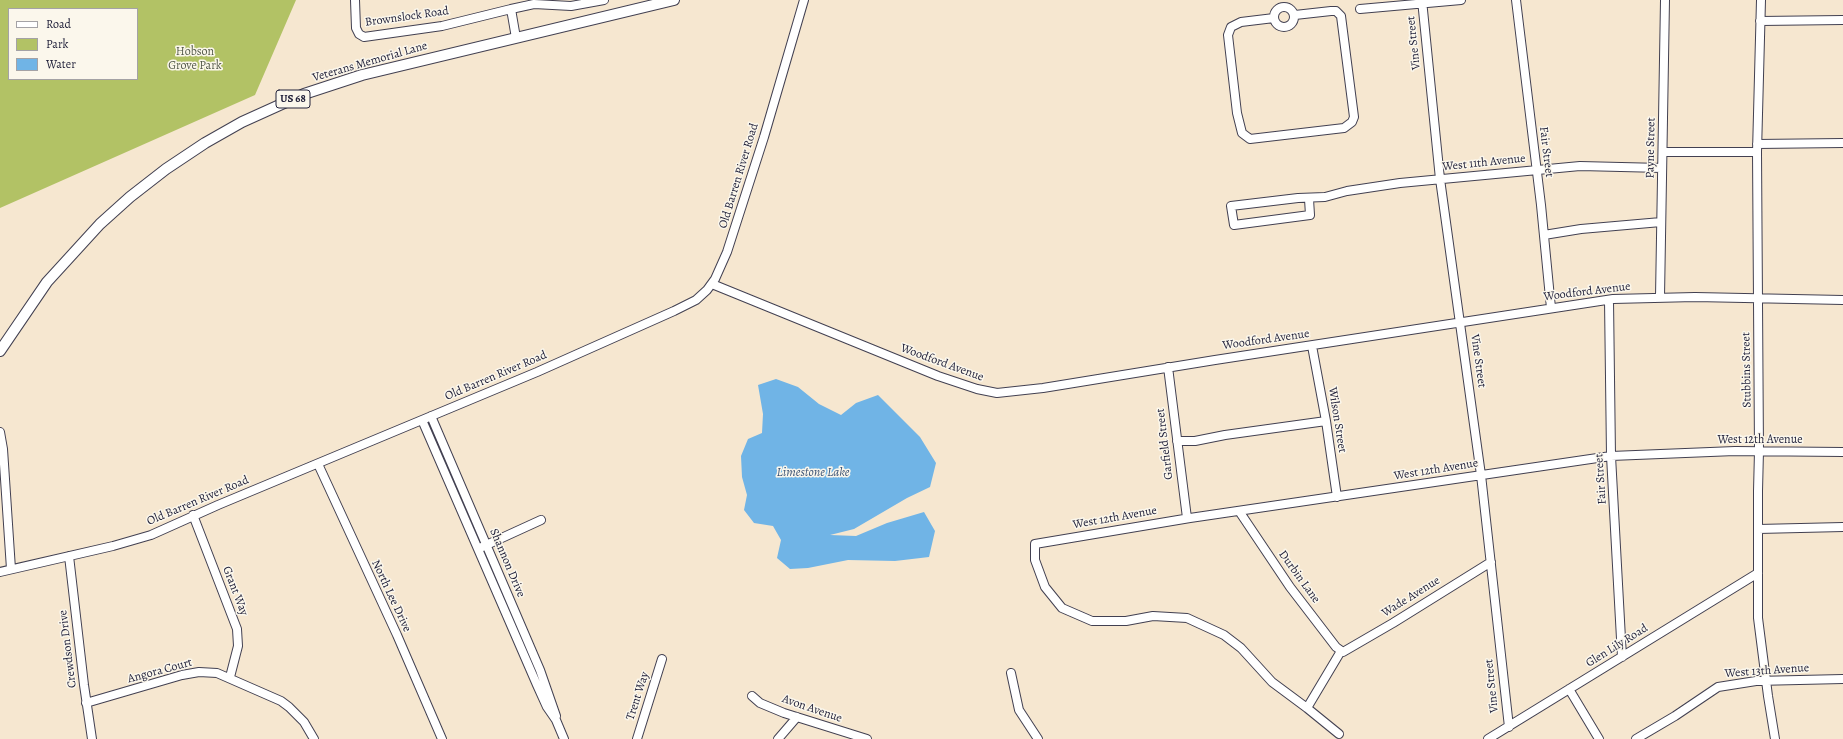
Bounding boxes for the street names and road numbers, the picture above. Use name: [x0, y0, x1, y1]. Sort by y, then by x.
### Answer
street label: Brownslock Road: [364, 4, 450, 30]
street label: Vine Street: [1404, 15, 1424, 71]
street label: Veterans Memorial Lane: [311, 39, 429, 85]
road number: US 68: [276, 90, 310, 108]
street label: Payne Street: [1643, 117, 1659, 179]
street label: Old Barren River Road: [716, 122, 762, 230]
street label: Fair Street: [1536, 126, 1556, 178]
street label: West 11th Avenue: [1442, 151, 1526, 175]
street label: Woodford Avenue: [1543, 280, 1631, 304]
street label: Woodford Avenue: [1222, 327, 1310, 353]
street label: Stubbins Street: [1739, 332, 1755, 408]
street label: Vine Street: [1467, 333, 1489, 389]
street label: Woodford Avenue: [898, 341, 986, 385]
street label: Old Barren River Road: [443, 348, 549, 404]
street label: Wilson Street: [1325, 386, 1349, 454]
street label: Garfield Street: [1153, 408, 1177, 480]
street label: West 12th Avenue: [1717, 433, 1803, 447]
street label: Fair Street: [1592, 453, 1610, 505]
street label: West 12th Avenue: [1393, 456, 1479, 484]
street label: Old Barren River Road: [145, 473, 251, 529]
street label: West 12th Avenue: [1072, 504, 1158, 532]
street label: Shannon Drive: [486, 526, 528, 600]
street label: Durbin Lane: [1275, 548, 1323, 606]
street label: North Lee Drive: [368, 558, 414, 634]
street label: Grant Way: [219, 564, 251, 618]
street label: Wade Avenue: [1379, 573, 1443, 621]
street label: Crewdson Drive: [56, 609, 80, 689]
street label: Glen Lily Road: [1583, 621, 1651, 671]
street label: Angora Court: [126, 655, 194, 687]
street label: Vine Street: [1482, 658, 1502, 714]
street label: West 13th Avenue: [1724, 661, 1810, 681]
street label: Trent Way: [623, 670, 653, 722]
street label: Avon Avenue: [780, 692, 844, 726]

